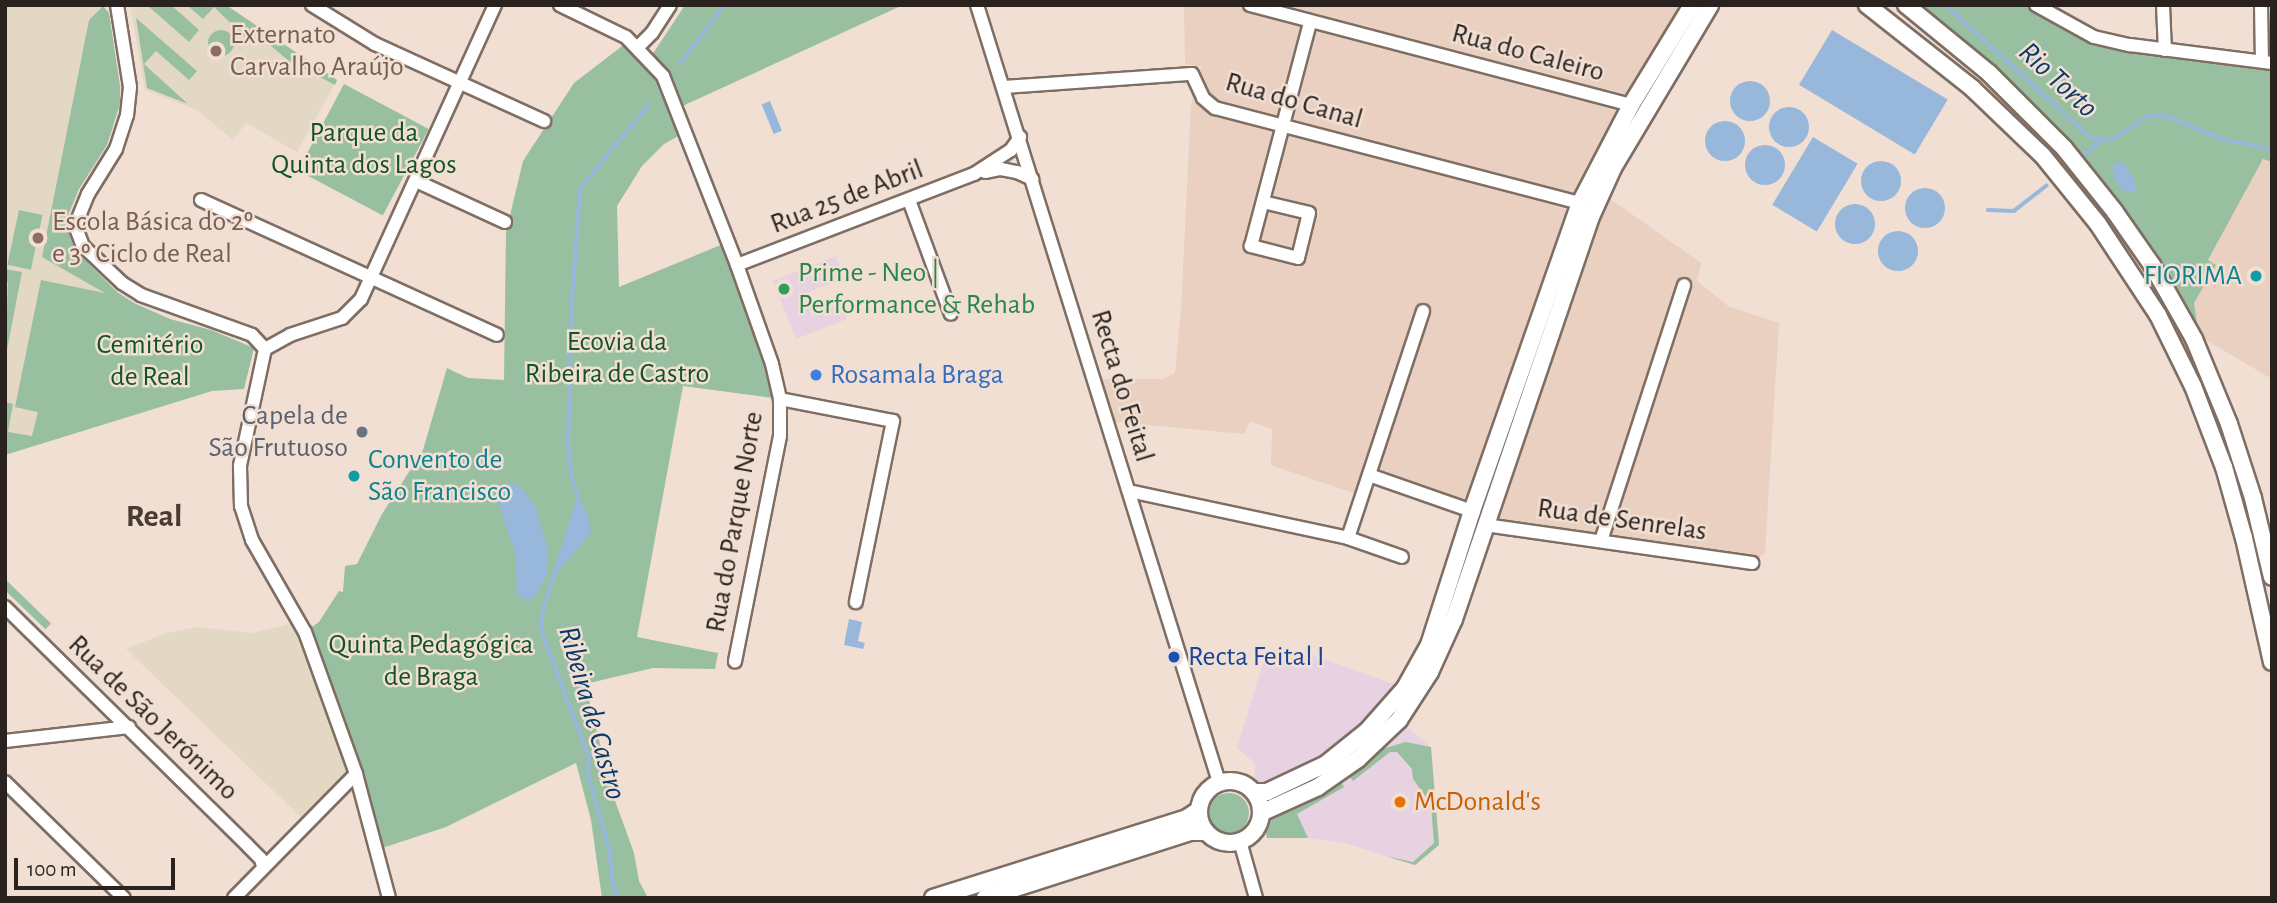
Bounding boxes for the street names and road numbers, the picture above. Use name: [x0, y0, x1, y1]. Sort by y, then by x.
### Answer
street label: Rua do Caleiro: [1448, 17, 1608, 89]
street label: Rua do Canal: [1222, 65, 1366, 137]
street label: Rua 25 de Abril: [766, 152, 928, 242]
street label: Recta do Feital: [1083, 306, 1161, 466]
street label: Rua do Parque Norte: [699, 409, 771, 635]
street label: Rua de Senrelas: [1535, 491, 1709, 549]
street label: Rua de São Jerónimo: [61, 628, 245, 808]

